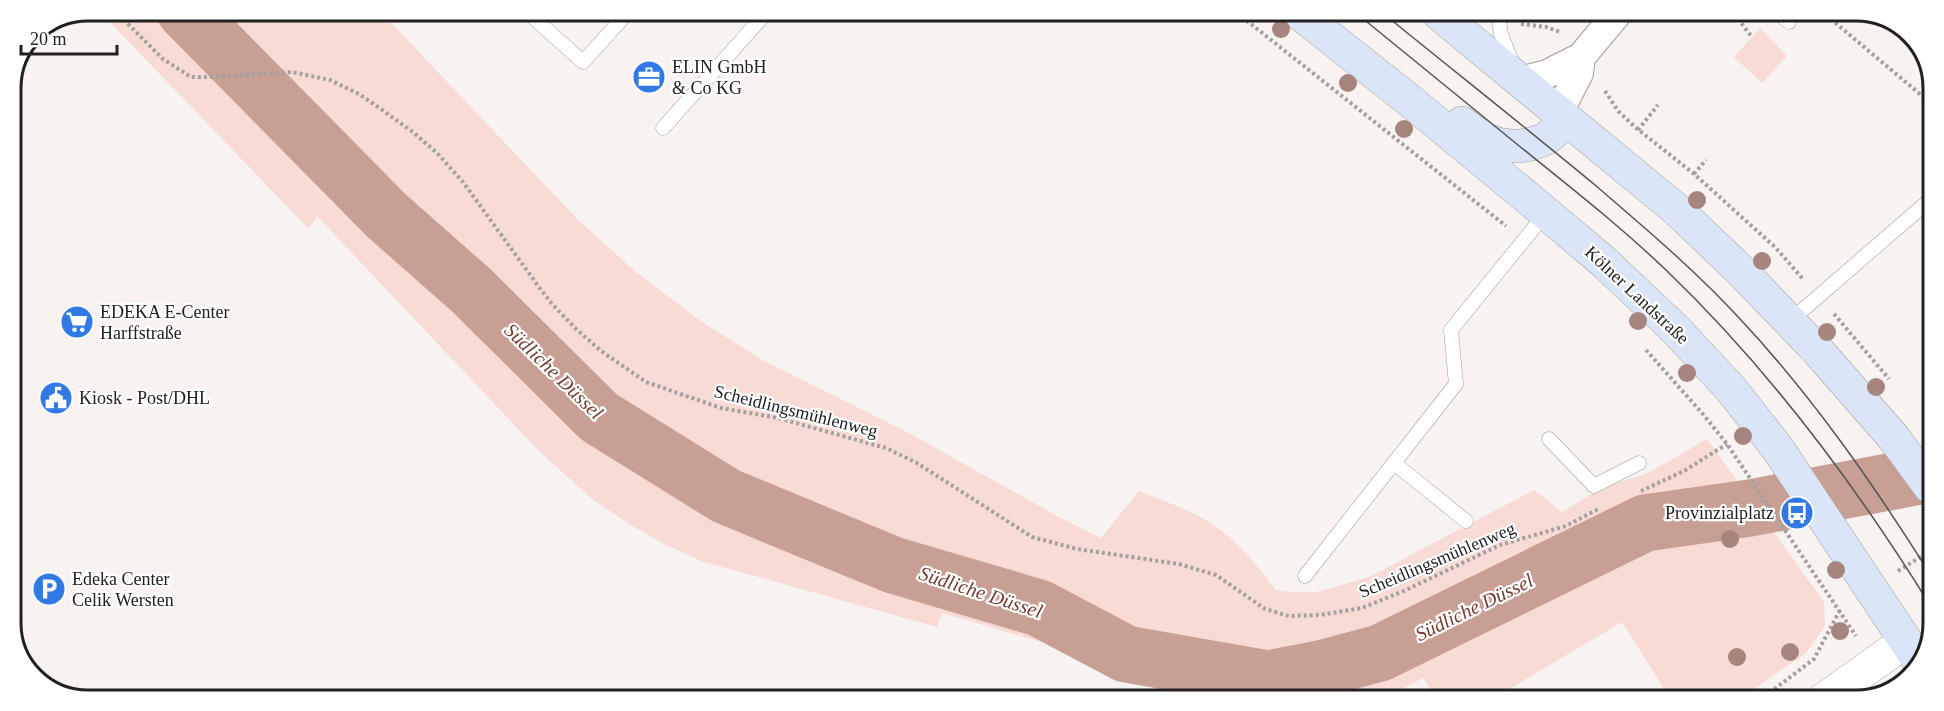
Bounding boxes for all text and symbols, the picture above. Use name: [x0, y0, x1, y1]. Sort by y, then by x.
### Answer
scale bar: [21, 18, 117, 56]
text: 20 m: [30, 29, 67, 49]
place label: ELIN GmbH & Co KG: [672, 57, 766, 98]
office icon: ELIN GmbH & Co KG: [631, 59, 667, 95]
street label: Kölner Landstraße: [1581, 242, 1693, 348]
place label: EDEKA E-Center Harffstraße: [100, 302, 229, 343]
supermarket icon: EDEKA E-Center Harffstraße: [59, 304, 95, 340]
water label: Südliche Düssel: [500, 319, 608, 424]
public building icon: Kiosk - Post/DHL: [38, 380, 74, 416]
street label: Scheidlingsmühlenweg: [712, 381, 880, 441]
place label: Kiosk - Post/DHL: [79, 388, 210, 408]
bus stop icon: Provinzialplatz: [1779, 495, 1815, 531]
place label: Provinzialplatz: [1665, 503, 1774, 523]
street label: Scheidlingsmühlenweg: [1356, 518, 1518, 602]
water label: Südliche Düssel: [917, 562, 1046, 622]
place label: Edeka Center Celik Wersten: [72, 569, 174, 610]
water label: Südliche Düssel: [1412, 569, 1537, 645]
parking icon: Edeka Center Celik Wersten: [31, 571, 67, 607]

